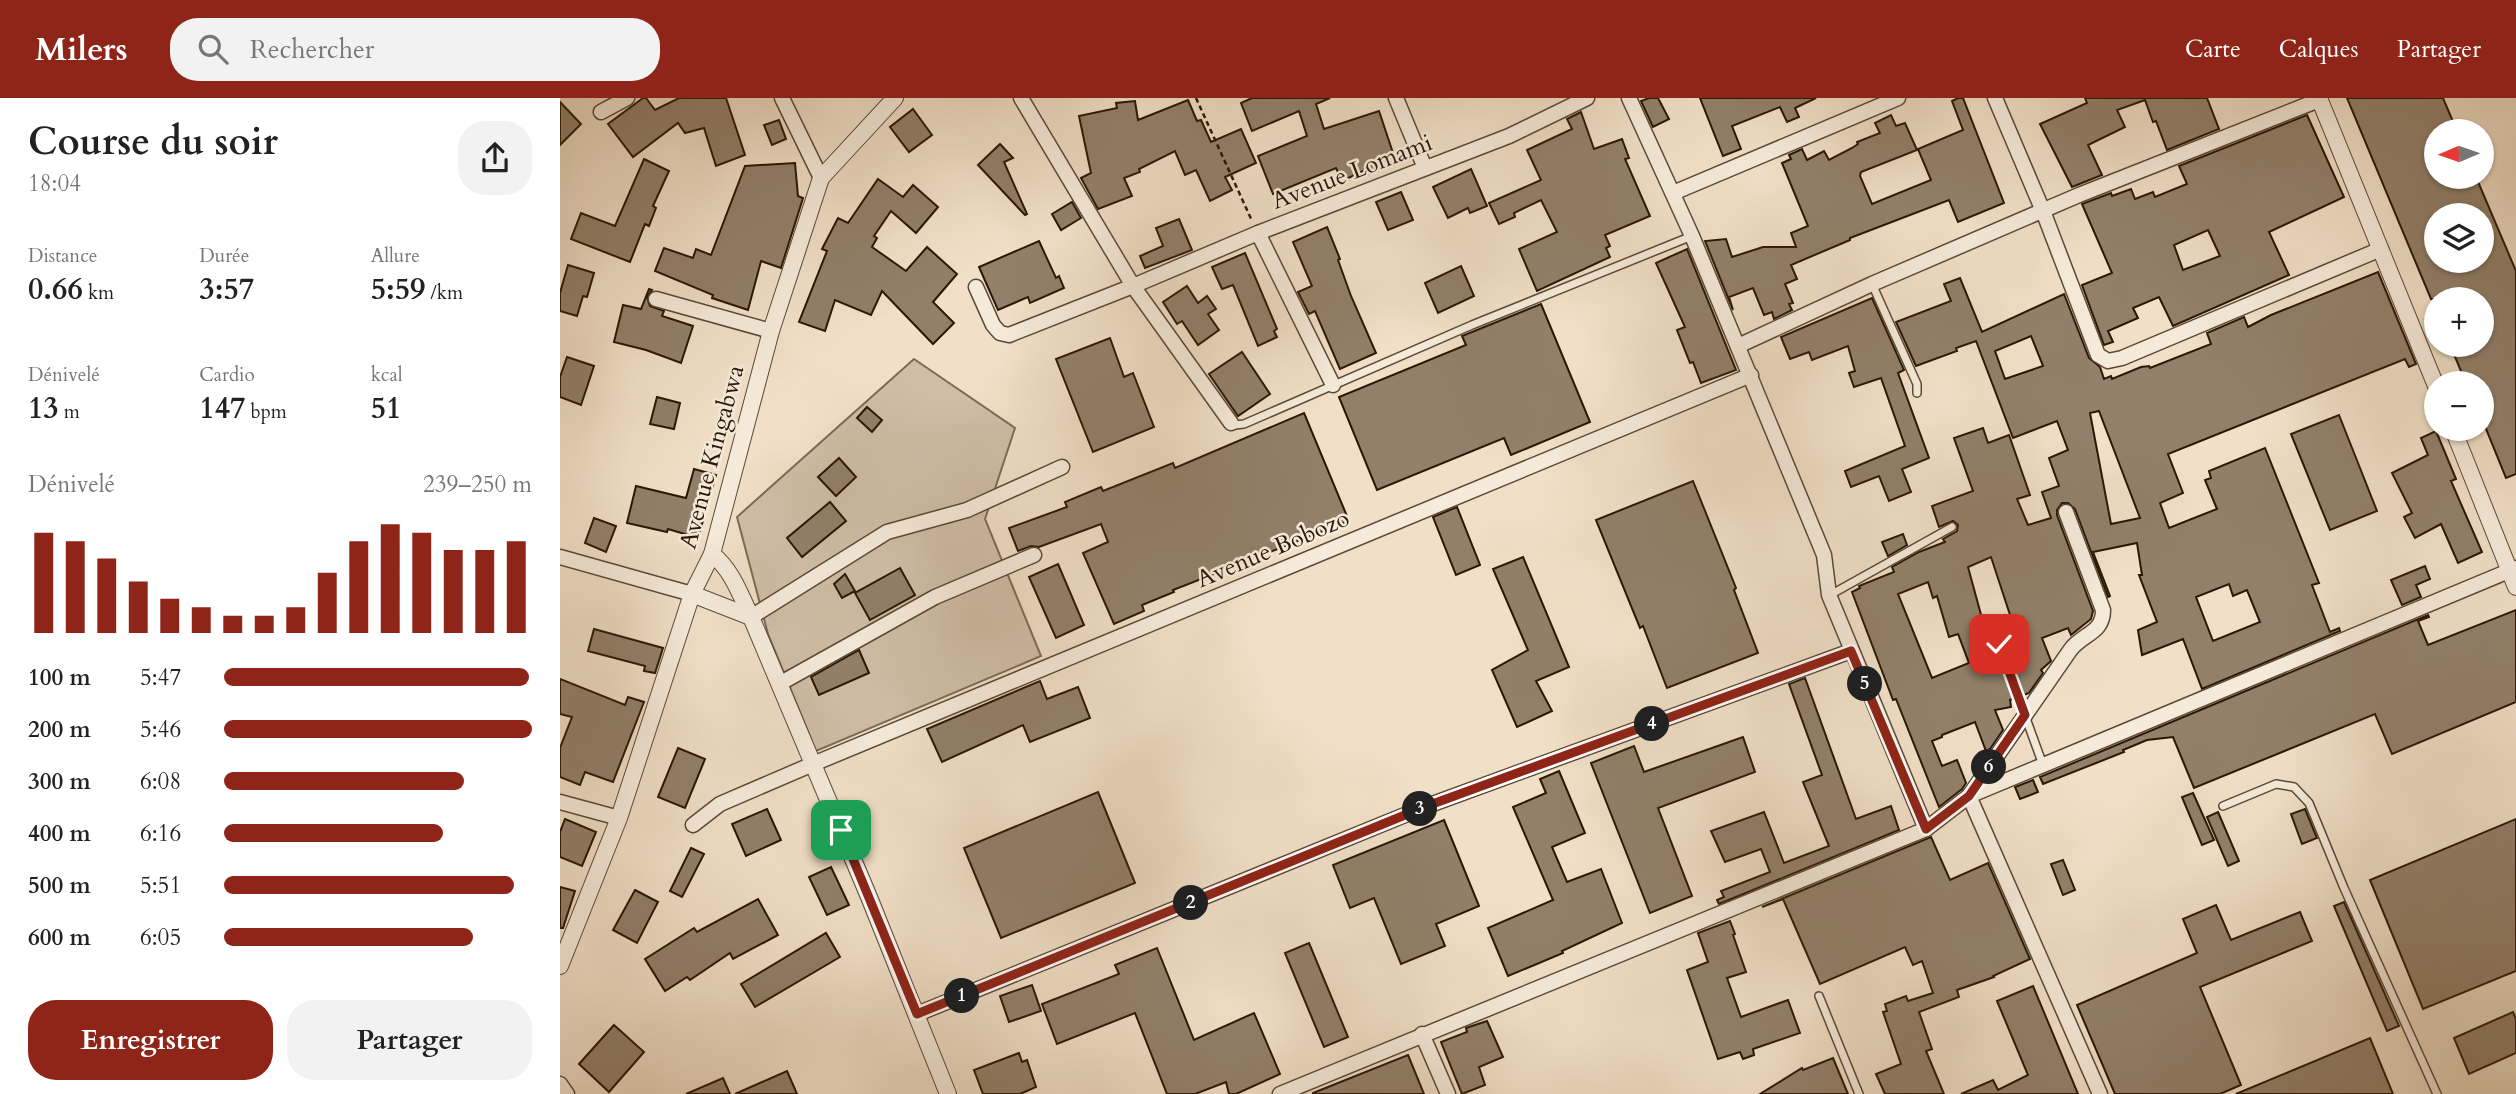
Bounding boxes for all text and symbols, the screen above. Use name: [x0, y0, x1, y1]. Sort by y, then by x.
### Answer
search box: [170, 18, 660, 81]
text: Milers: [35, 27, 128, 72]
icon: search: [194, 30, 232, 68]
text: Rechercher: [250, 32, 374, 67]
text: Carte: [2185, 33, 2241, 66]
text: Calques: [2279, 33, 2359, 66]
text: Partager: [2397, 33, 2481, 66]
text: Course du soir: [28, 116, 278, 168]
north arrow: [2424, 119, 2494, 189]
map controls: [2424, 119, 2494, 441]
button: share: [458, 121, 532, 195]
street label: Avenue Lomami: [1267, 126, 1437, 218]
text: 18:04: [28, 168, 81, 199]
button: layers: [2424, 203, 2494, 273]
text: Distance: [28, 243, 97, 269]
text: Durée: [199, 243, 249, 269]
text: Allure: [371, 243, 420, 269]
text: 0.66: [28, 269, 83, 310]
text: 3:57: [199, 269, 254, 310]
text: 5:59: [371, 269, 425, 310]
text: km: [83, 280, 114, 306]
text: /km: [425, 280, 463, 306]
button: +: [2424, 287, 2494, 357]
street label: Avenue Kingabwa: [672, 361, 753, 552]
text: Dénivelé: [28, 362, 100, 388]
text: Cardio: [199, 362, 255, 388]
text: kcal: [371, 362, 403, 388]
button: −: [2424, 371, 2494, 441]
text: 13: [28, 388, 59, 429]
text: 147: [199, 388, 245, 429]
text: 51: [371, 388, 401, 429]
text: m: [59, 399, 80, 425]
text: bpm: [245, 399, 287, 425]
text: Dénivelé: [28, 469, 115, 500]
text: 239–250 m: [423, 469, 532, 500]
street label: Avenue Bobozo: [1191, 502, 1355, 596]
pin: [1969, 614, 2029, 674]
icon: check: [1980, 625, 2018, 663]
text: 100 m: [28, 662, 91, 693]
text: 5:47: [140, 662, 181, 693]
pin: 5: [1848, 666, 1882, 702]
text: 5: [1860, 670, 1869, 696]
pin: 4: [1634, 706, 1670, 742]
text: 4: [1647, 710, 1656, 736]
text: 200 m: [28, 714, 91, 745]
text: 5:46: [140, 714, 181, 745]
pin: 6: [1972, 750, 2006, 784]
text: 6: [1984, 753, 1993, 779]
text: 300 m: [28, 766, 91, 797]
text: 6:08: [140, 766, 181, 797]
pin: 3: [1402, 792, 1438, 826]
text: 3: [1415, 795, 1424, 821]
pin: [811, 800, 871, 860]
icon: arrive: [822, 811, 860, 849]
text: 400 m: [28, 818, 91, 849]
text: 6:16: [140, 818, 181, 849]
text: 500 m: [28, 870, 91, 901]
text: 5:51: [140, 870, 181, 901]
pin: 2: [1174, 886, 1208, 920]
text: 2: [1186, 889, 1195, 915]
text: 600 m: [28, 922, 91, 953]
text: 6:05: [140, 922, 181, 953]
pin: 1: [944, 978, 980, 1014]
text: 1: [957, 982, 966, 1008]
button: Enregistrer: [28, 1000, 273, 1080]
button: Partager: [287, 1000, 532, 1080]

